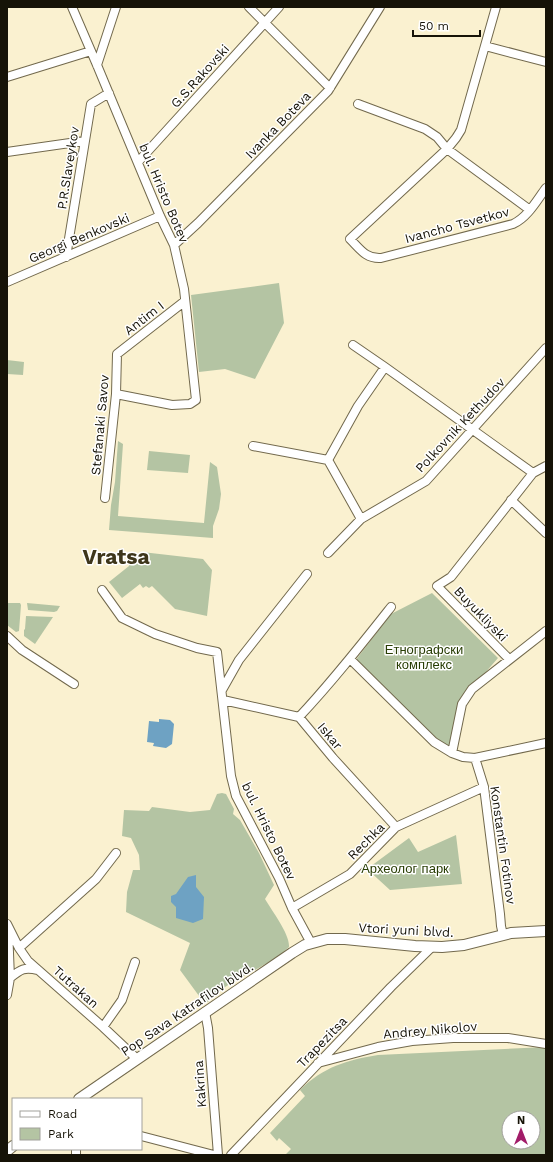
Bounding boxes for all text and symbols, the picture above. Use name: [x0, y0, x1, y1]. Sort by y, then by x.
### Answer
scale bar: [413, 12, 480, 38]
text: 50 m: [419, 19, 449, 33]
street label: G.S.Rakovski: [168, 41, 232, 111]
street label: Ivanka Boteva: [242, 88, 314, 162]
street label: P.R.Slaveykov: [54, 125, 82, 211]
street label: bul. Hristo Botev: [136, 141, 192, 245]
street label: Ivancho Tsvetkov: [403, 204, 511, 246]
street label: Georgi Benkovski: [26, 210, 132, 266]
street label: Antim I: [121, 298, 167, 338]
street label: Stefanaki Savov: [88, 374, 112, 476]
street label: Polkovnik Kethudov: [412, 374, 508, 475]
district label: Vratsa: [82, 544, 150, 569]
street label: Buyukliyski: [451, 584, 511, 644]
park label: Етнографски комплекс: [385, 642, 463, 672]
street label: Iskar: [314, 719, 346, 753]
street label: bul. Hristo Botev: [239, 780, 299, 882]
street label: Konstantin Fotinov: [487, 785, 519, 905]
street label: Rechka: [344, 819, 388, 863]
park label: Археолог парк: [361, 861, 449, 876]
street label: Vtori yuni blvd.: [358, 920, 454, 940]
street label: Pop Sava Katrafilov blvd.: [118, 959, 256, 1059]
street label: Tutrakan: [50, 963, 102, 1011]
street label: Trapezitsa: [294, 1013, 350, 1071]
street label: Andrey Nikolov: [382, 1018, 478, 1042]
street label: Kakrina: [191, 1059, 209, 1108]
legend: [12, 1098, 142, 1150]
text: Road: [48, 1107, 77, 1121]
north arrow: [501, 1110, 541, 1150]
text: N: [517, 1114, 525, 1127]
text: Park: [48, 1127, 74, 1141]

